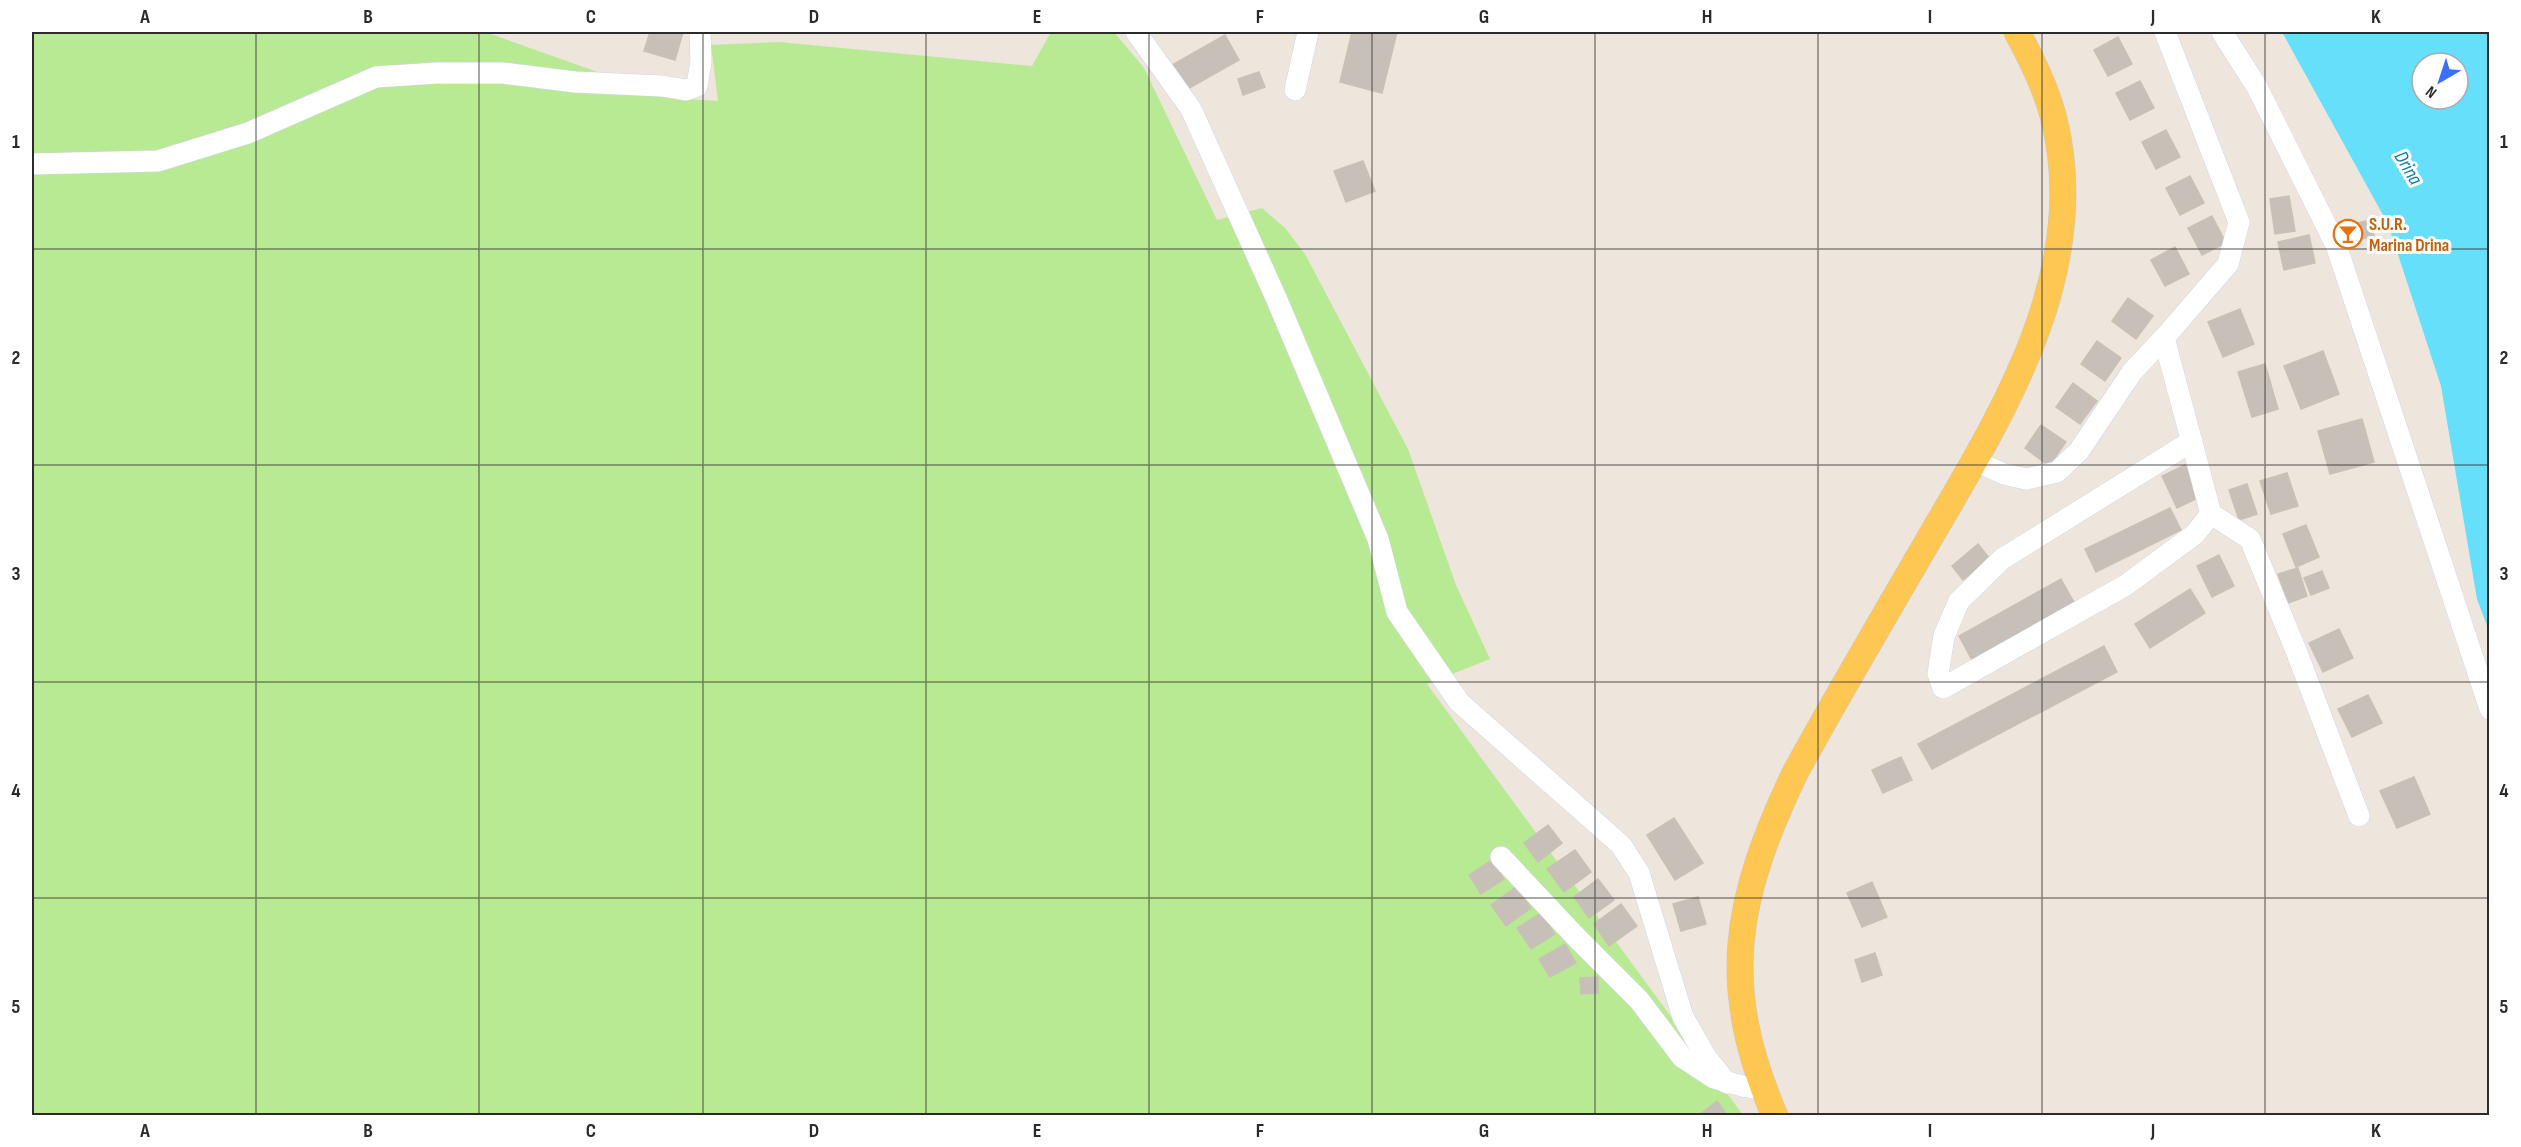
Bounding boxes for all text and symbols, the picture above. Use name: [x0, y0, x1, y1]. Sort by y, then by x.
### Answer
text: A: [139, 5, 150, 29]
text: B: [363, 5, 373, 29]
text: C: [586, 5, 596, 29]
text: D: [809, 5, 819, 29]
text: E: [1033, 5, 1041, 29]
text: F: [1256, 5, 1264, 29]
text: G: [1479, 5, 1489, 29]
text: H: [1702, 5, 1712, 29]
text: I: [1928, 5, 1932, 29]
text: J: [2150, 5, 2155, 29]
text: K: [2371, 5, 2381, 29]
north arrow: [2410, 51, 2470, 111]
text: N: [2422, 81, 2441, 102]
text: 1: [12, 130, 20, 154]
text: 1: [2500, 130, 2508, 154]
water label: Drina: [2389, 147, 2427, 189]
place label: S.U.R. Marina Drina: [2369, 214, 2449, 256]
bar icon: S.U.R. Marina Drina: [2332, 218, 2364, 250]
text: 2: [12, 346, 20, 370]
text: 2: [2500, 346, 2508, 370]
text: 3: [12, 562, 21, 586]
text: 3: [2500, 562, 2509, 586]
text: 4: [11, 779, 21, 803]
text: 4: [2499, 779, 2509, 803]
text: 5: [12, 995, 21, 1019]
text: 5: [2500, 995, 2509, 1019]
text: A: [139, 1119, 150, 1143]
text: B: [363, 1119, 373, 1143]
text: C: [586, 1119, 596, 1143]
text: D: [809, 1119, 819, 1143]
text: E: [1033, 1119, 1041, 1143]
text: F: [1256, 1119, 1264, 1143]
text: G: [1479, 1119, 1489, 1143]
text: H: [1702, 1119, 1712, 1143]
text: I: [1928, 1119, 1932, 1143]
text: J: [2150, 1119, 2155, 1143]
text: K: [2371, 1119, 2381, 1143]

